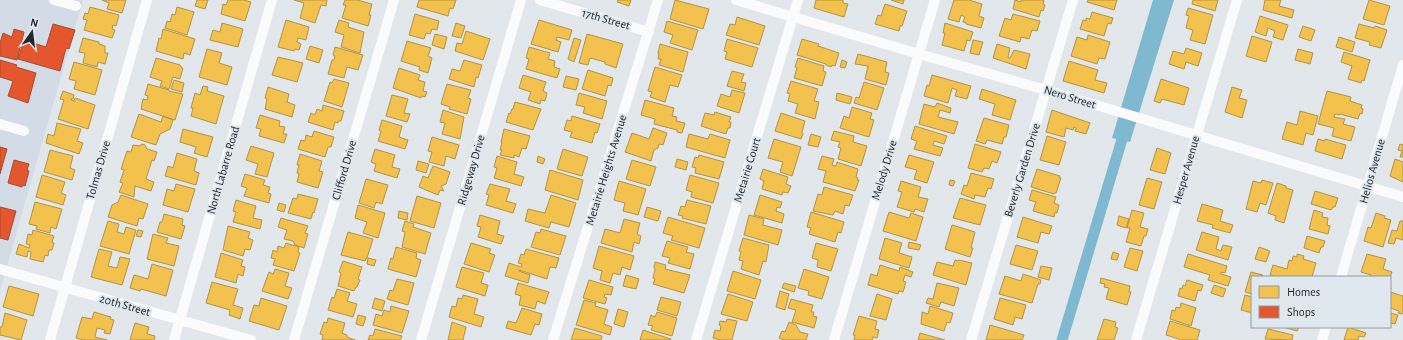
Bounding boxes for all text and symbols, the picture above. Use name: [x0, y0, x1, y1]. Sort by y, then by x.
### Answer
street label: 17th Street: [581, 6, 632, 32]
north arrow: [12, 12, 52, 52]
text: N: [29, 17, 39, 29]
street label: Nero Street: [1043, 83, 1097, 111]
street label: Metairie Heights Avenue: [583, 113, 629, 227]
street label: Beverly Garden Drive: [1002, 122, 1043, 219]
street label: North Labarre Road: [205, 125, 241, 215]
street label: Ridgeway Drive: [455, 133, 488, 207]
street label: Hesper Avenue: [1171, 134, 1201, 206]
street label: Metairie Court: [731, 136, 763, 204]
street label: Helios Avenue: [1357, 137, 1387, 205]
street label: Tolmas Drive: [84, 139, 112, 201]
street label: Clifford Drive: [330, 139, 358, 201]
street label: Melody Drive: [869, 139, 900, 202]
legend: [1251, 276, 1391, 328]
text: Homes: [1287, 286, 1320, 298]
street label: 20th Street: [98, 292, 152, 318]
text: Shops: [1287, 306, 1315, 318]

